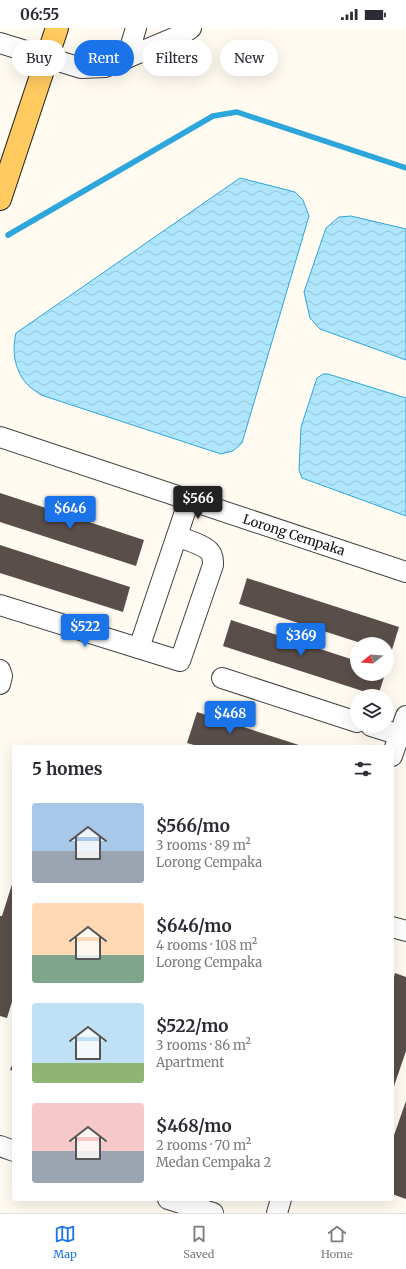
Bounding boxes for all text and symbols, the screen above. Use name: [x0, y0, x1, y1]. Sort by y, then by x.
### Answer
text: 06:55: [20, 5, 59, 24]
chip: Buy: [12, 40, 66, 76]
chip: Rent: [74, 40, 134, 76]
chip: Filters: [142, 40, 212, 76]
chip: New: [220, 40, 278, 76]
pin: $566: [174, 486, 222, 520]
text: $566: [182, 490, 214, 507]
pin: $646: [46, 496, 94, 530]
text: $646: [54, 500, 86, 517]
street label: Lorong Cempaka: [241, 510, 347, 560]
pin: $522: [61, 614, 109, 648]
text: $522: [70, 618, 100, 635]
pin: $369: [277, 623, 325, 657]
text: $369: [285, 627, 317, 644]
north arrow: [350, 637, 394, 681]
map controls: [350, 637, 394, 733]
button: layers: [350, 689, 394, 733]
pin: $468: [206, 701, 254, 735]
text: $468: [214, 705, 246, 722]
text: 5 homes: [32, 758, 103, 780]
icon: filters: [352, 758, 374, 780]
text: $566/mo: [156, 815, 230, 837]
icon: home: [64, 819, 112, 867]
text: 3 rooms · 89 m²: [156, 837, 251, 854]
text: Lorong Cempaka: [156, 854, 262, 871]
text: $646/mo: [156, 915, 232, 937]
icon: home: [64, 919, 112, 967]
text: 4 rooms · 108 m²: [156, 937, 257, 954]
text: Lorong Cempaka: [156, 954, 262, 971]
text: $522/mo: [156, 1015, 229, 1037]
icon: home: [64, 1019, 112, 1067]
text: 3 rooms · 86 m²: [156, 1037, 251, 1054]
text: Apartment: [156, 1054, 224, 1071]
text: $468/mo: [156, 1115, 232, 1137]
icon: home: [64, 1119, 112, 1167]
text: 2 rooms · 70 m²: [156, 1137, 251, 1154]
text: Medan Cempaka 2: [156, 1154, 271, 1171]
tab: Map: [53, 1223, 77, 1261]
tab: Saved: [183, 1223, 214, 1261]
tab: Home: [321, 1223, 353, 1261]

